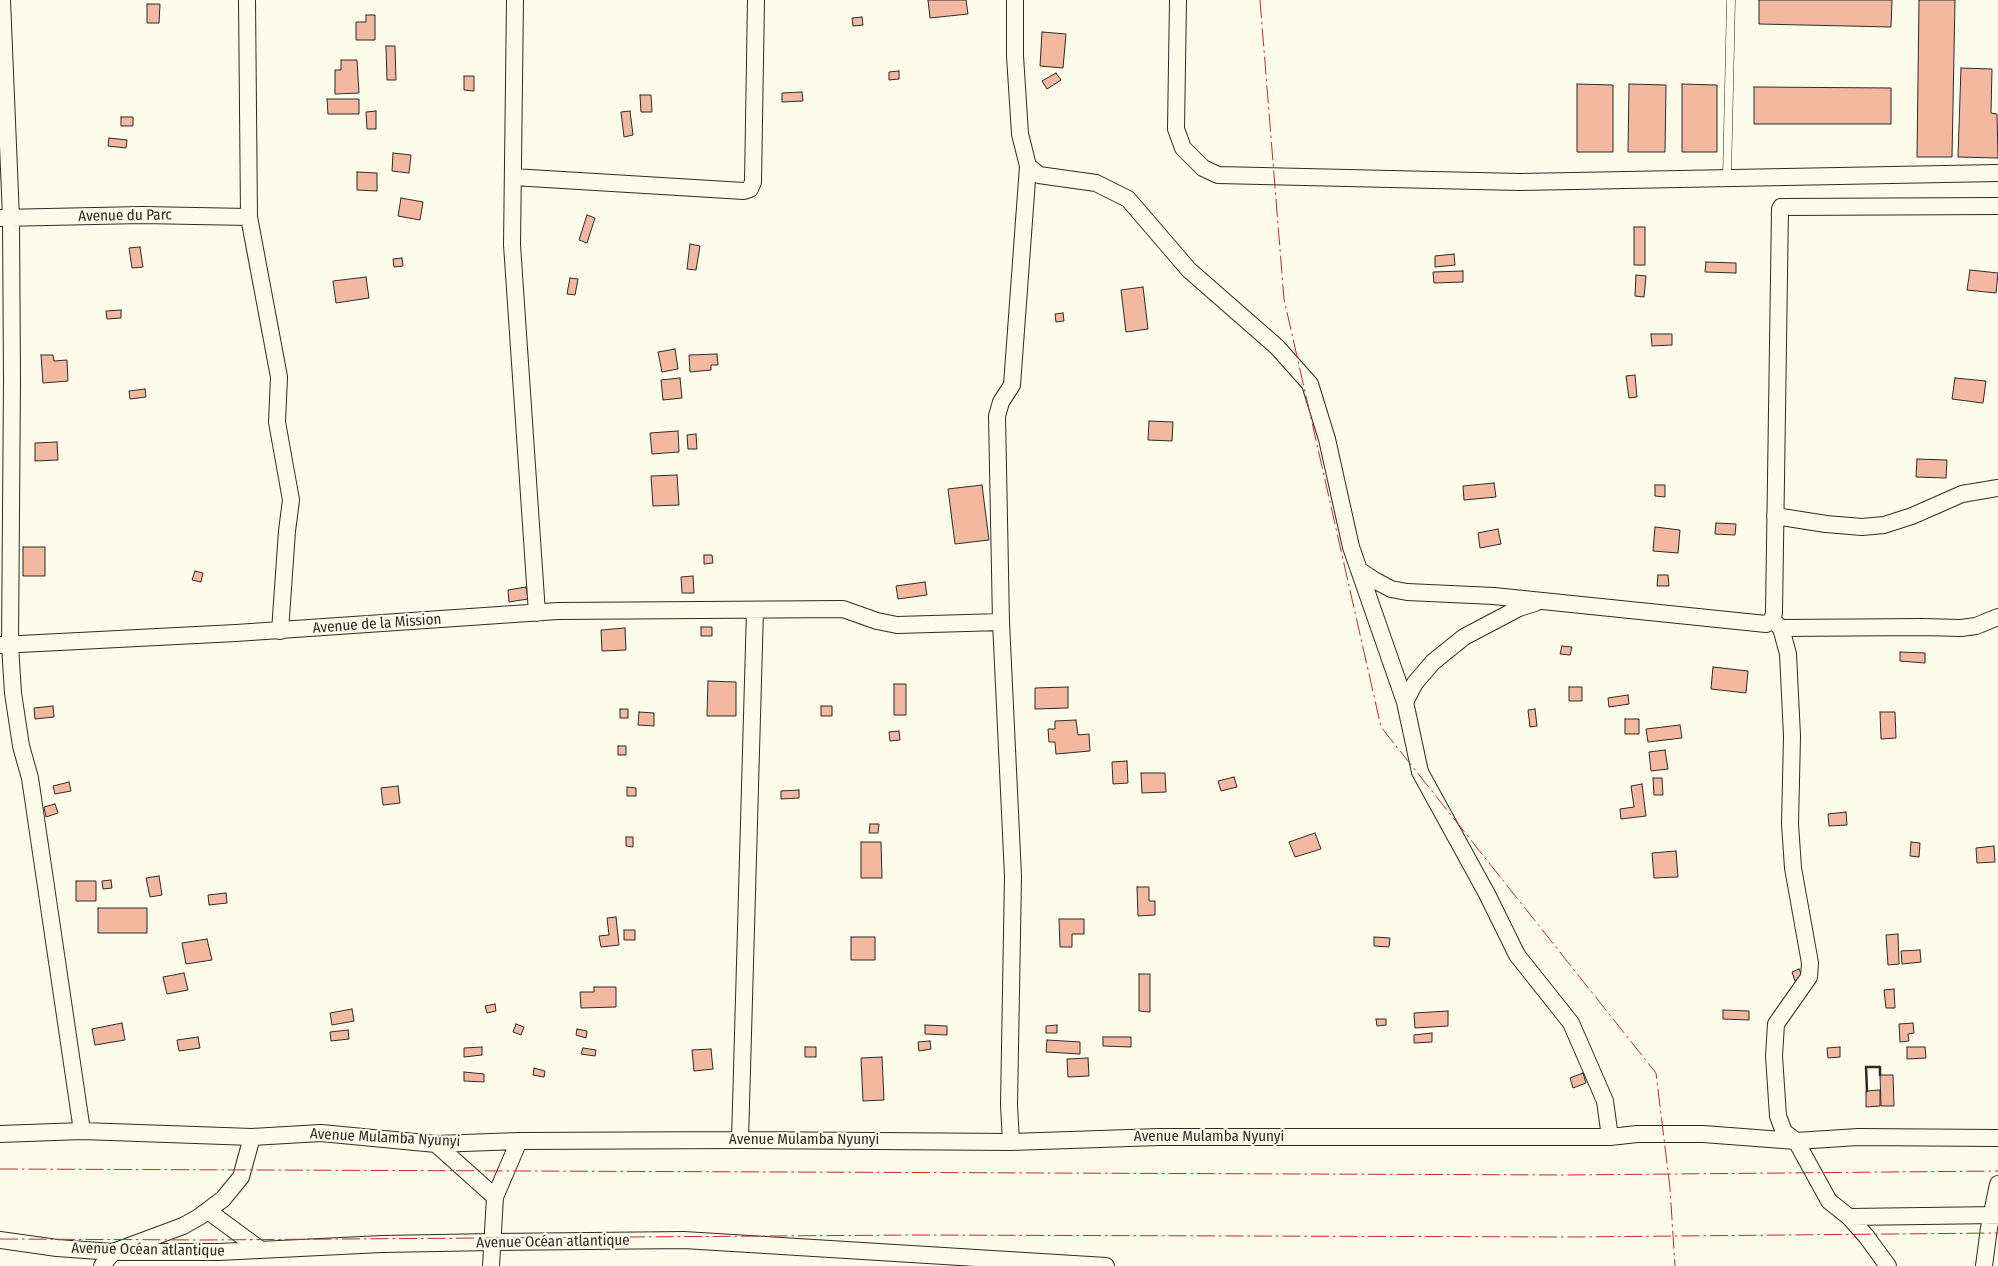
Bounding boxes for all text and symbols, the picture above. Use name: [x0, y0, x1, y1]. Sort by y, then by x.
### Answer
street label: Avenue du Parc: [78, 206, 172, 226]
street label: Avenue de la Mission: [312, 611, 442, 637]
street label: Avenue Mulamba Nyunyi: [309, 1125, 461, 1151]
street label: Avenue Mulamba Nyunyi: [1134, 1128, 1284, 1146]
street label: Avenue Mulamba Nyunyi: [729, 1131, 879, 1149]
street label: Avenue Océan atlantique: [476, 1232, 630, 1252]
street label: Avenue Océan atlantique: [71, 1240, 225, 1260]

